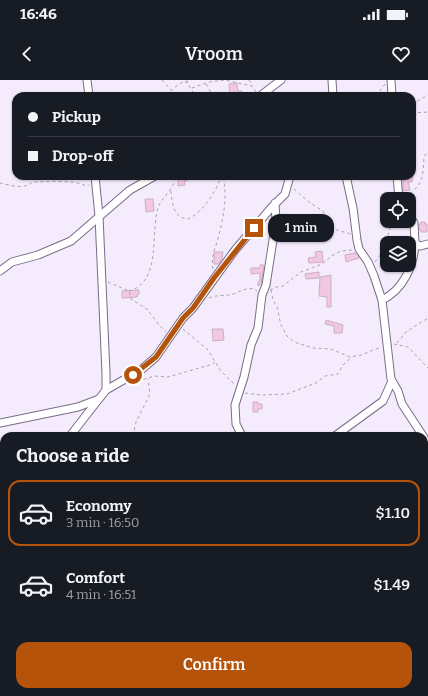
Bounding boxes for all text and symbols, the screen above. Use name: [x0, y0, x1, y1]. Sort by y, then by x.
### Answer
text: 16:46: [20, 5, 57, 23]
icon: back: [16, 43, 38, 65]
text: Vroom: [185, 43, 243, 65]
icon: heart: [390, 43, 412, 65]
text: Pickup: [52, 108, 101, 126]
text: Drop-off: [52, 147, 113, 165]
map controls: [380, 192, 416, 272]
button: locate: [380, 192, 416, 228]
callout: 1 min: [268, 214, 334, 242]
route end: [245, 219, 263, 237]
text: 1 min: [285, 220, 317, 235]
button: layers: [380, 236, 416, 272]
route start: [124, 366, 142, 384]
text: Choose a ride: [16, 445, 129, 467]
icon: car: [18, 495, 54, 531]
text: Economy: [66, 497, 132, 515]
text: $1.10: [376, 504, 410, 522]
text: 3 min · 16:50: [66, 515, 139, 530]
icon: car: [18, 567, 54, 603]
text: Comfort: [66, 569, 125, 587]
text: $1.49: [374, 576, 410, 594]
text: 4 min · 16:51: [66, 587, 136, 602]
button: Confirm: [16, 642, 412, 688]

